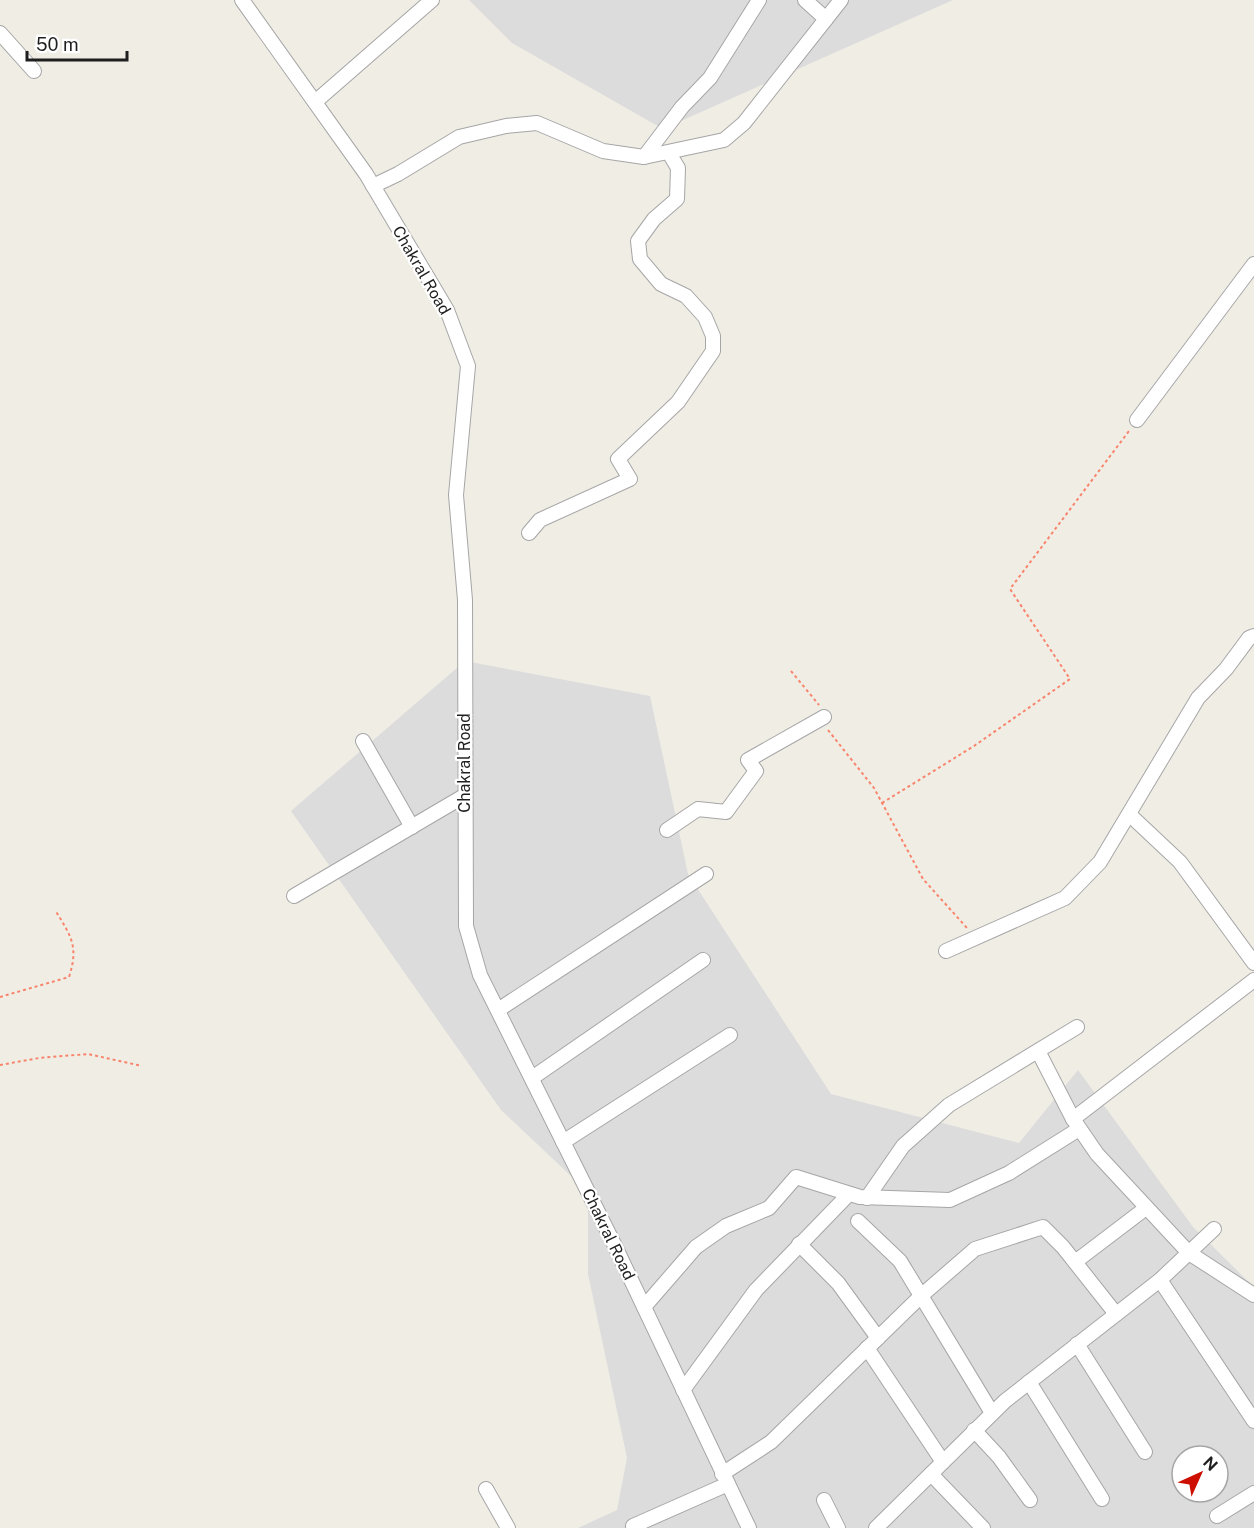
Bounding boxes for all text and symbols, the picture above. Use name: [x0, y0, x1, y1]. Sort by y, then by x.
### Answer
scale bar: [27, 24, 128, 62]
text: 50 m: [36, 34, 79, 55]
street label: Chakral Road: [388, 222, 455, 318]
street label: Chakral Road: [455, 713, 474, 813]
street label: Chakral Road: [578, 1185, 639, 1283]
north arrow: [1170, 1444, 1230, 1504]
text: N: [1199, 1453, 1221, 1475]

